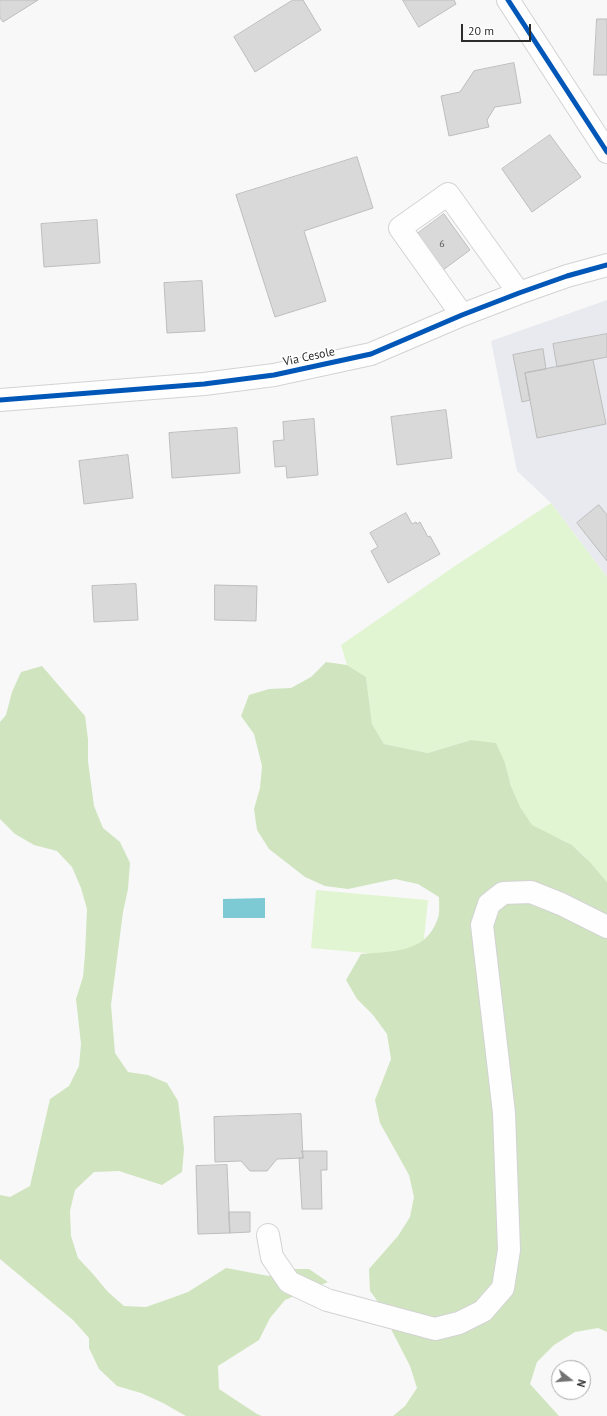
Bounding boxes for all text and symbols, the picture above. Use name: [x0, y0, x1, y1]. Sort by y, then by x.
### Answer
scale bar: [463, 16, 533, 42]
text: 20 m: [468, 23, 494, 38]
house number: 6: [439, 238, 445, 250]
street label: Via Cesole: [282, 344, 336, 370]
north arrow: [551, 1360, 591, 1400]
text: N: [574, 1378, 589, 1389]

